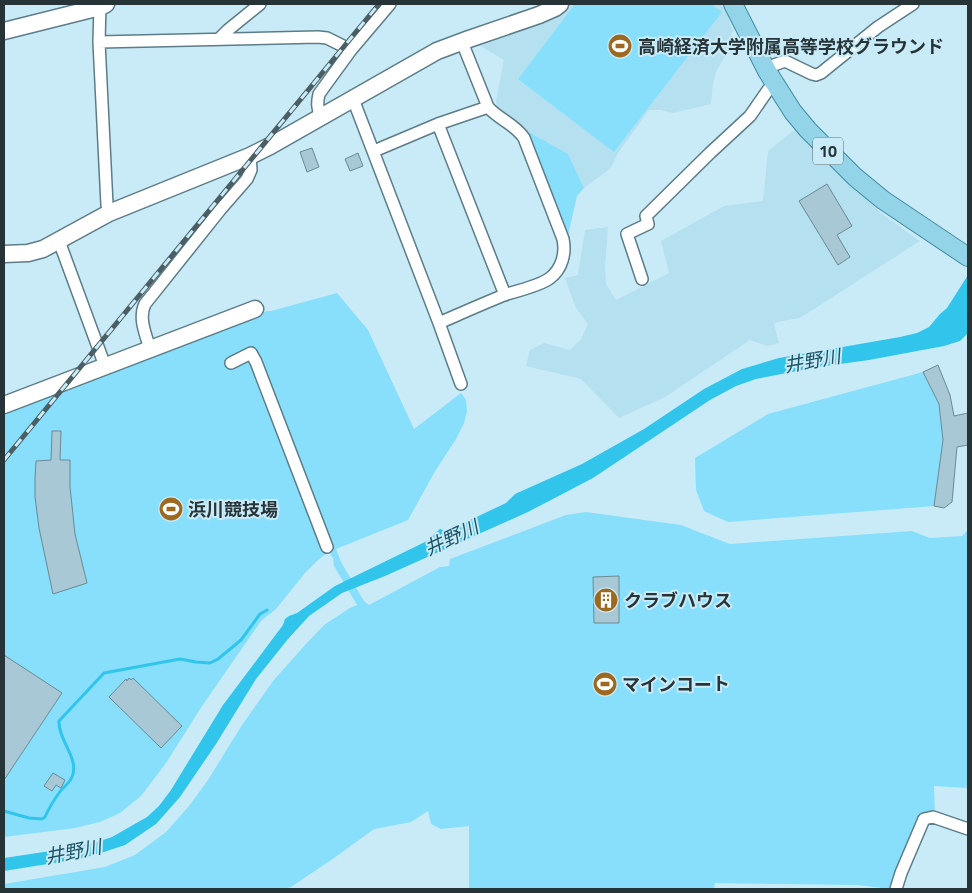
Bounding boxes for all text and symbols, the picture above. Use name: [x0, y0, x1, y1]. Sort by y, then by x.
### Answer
sports icon: 高崎経済大学附属高等学校グラウンド: [607, 33, 633, 59]
place label: 高崎経済大学附属高等学校グラウンド: [638, 33, 944, 60]
road number: 10: [813, 138, 843, 164]
water label: 井野川: [781, 340, 845, 379]
sports icon: 浜川競技場: [158, 496, 184, 522]
place label: 浜川競技場: [188, 496, 278, 523]
water label: 井野川: [419, 511, 485, 562]
building icon: クラブハウス: [593, 587, 619, 613]
place label: クラブハウス: [624, 587, 732, 614]
sports icon: マインコート: [592, 671, 618, 697]
place label: マインコート: [622, 671, 730, 698]
water label: 井野川: [42, 831, 106, 871]

